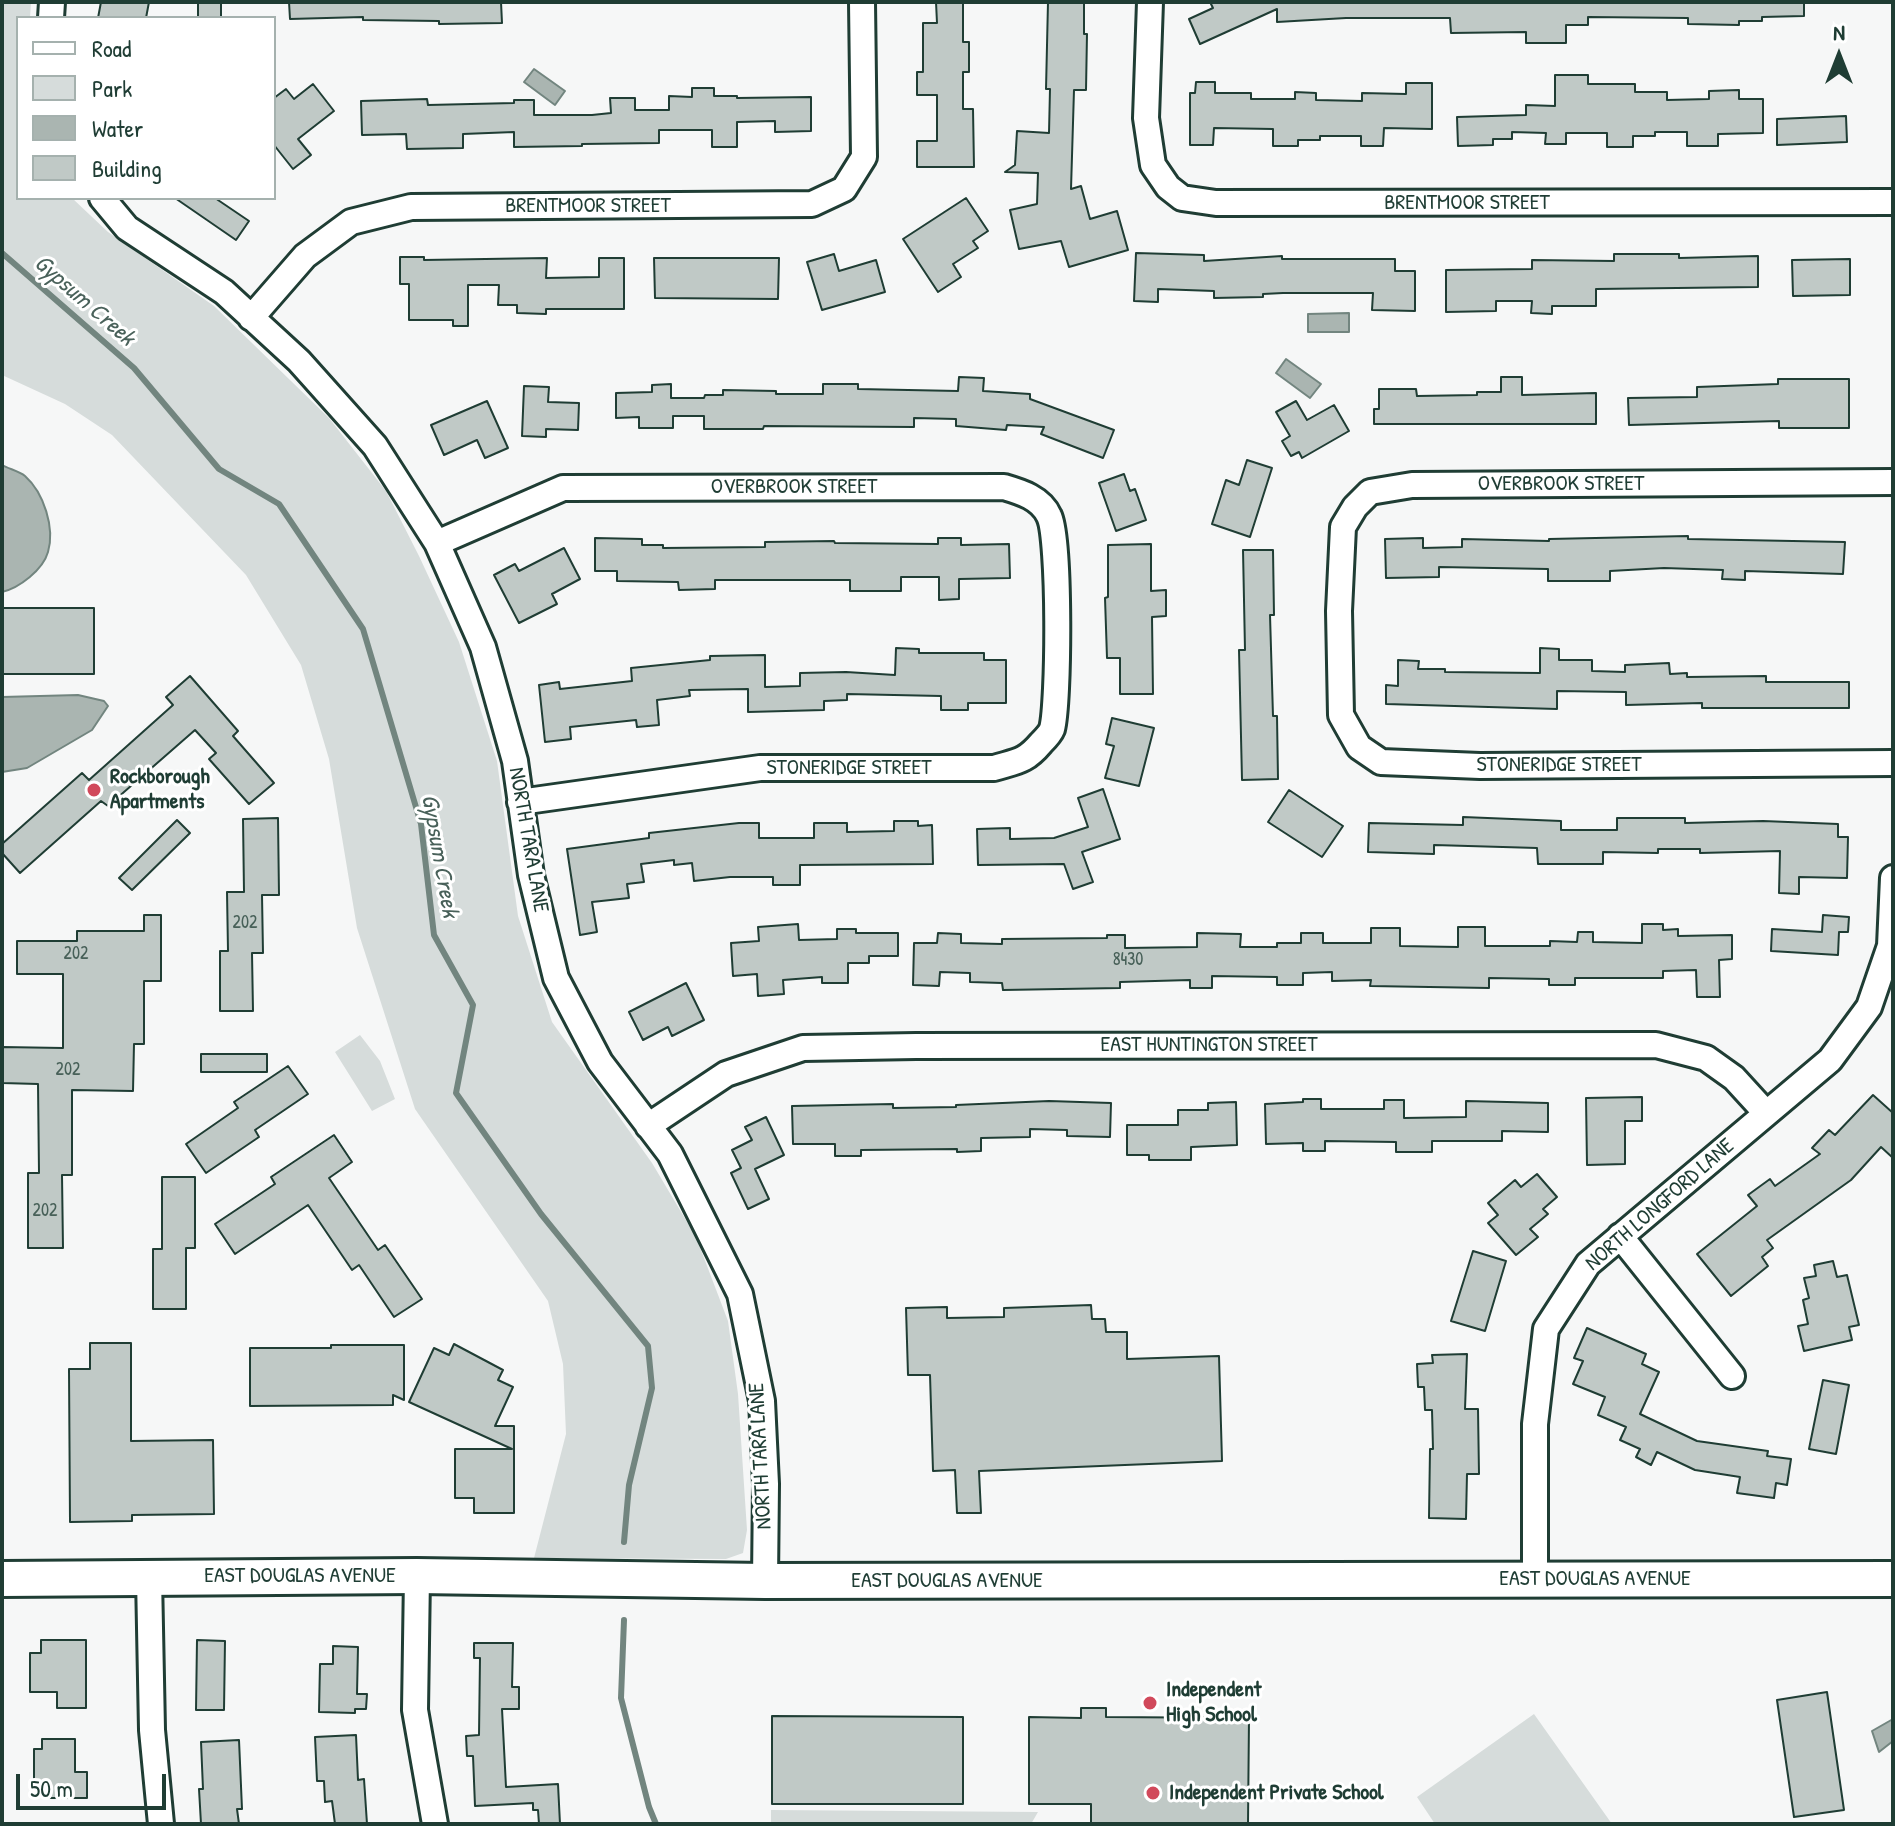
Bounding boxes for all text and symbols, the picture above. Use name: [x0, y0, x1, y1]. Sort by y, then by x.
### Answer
legend: [16, 16, 276, 200]
north arrow: [1799, 16, 1879, 96]
text: N: [1833, 17, 1845, 47]
text: Road: [92, 32, 131, 64]
text: Park: [92, 72, 132, 104]
text: Water: [92, 112, 143, 144]
text: Building: [92, 152, 162, 184]
street label: BRENTMOOR STREET: [1384, 190, 1550, 216]
street label: BRENTMOOR STREET: [505, 193, 671, 219]
water label: Gypsum Creek: [28, 249, 140, 353]
street label: OVERBROOK STREET: [1478, 471, 1644, 497]
street label: OVERBROOK STREET: [711, 474, 877, 500]
street label: STONERIDGE STREET: [1476, 752, 1642, 778]
street label: STONERIDGE STREET: [766, 755, 932, 781]
place label: Rockborough Apartments: [110, 764, 210, 816]
street label: NORTH TARA LANE: [502, 765, 554, 915]
marker: Rockborough Apartments: [85, 781, 103, 799]
water label: Gypsum Creek: [414, 792, 464, 920]
house number: 202: [233, 912, 257, 934]
house number: 202: [64, 943, 88, 965]
house number: 8430: [1113, 949, 1143, 971]
street label: EAST HUNTINGTON STREET: [1100, 1032, 1318, 1058]
house number: 202: [56, 1059, 80, 1081]
street label: NORTH LONGFORD LANE: [1580, 1133, 1740, 1277]
house number: 202: [33, 1200, 57, 1222]
street label: NORTH TARA LANE: [744, 1382, 778, 1530]
street label: EAST DOUGLAS AVENUE: [204, 1563, 396, 1589]
street label: EAST DOUGLAS AVENUE: [1499, 1566, 1691, 1592]
street label: EAST DOUGLAS AVENUE: [851, 1568, 1043, 1594]
place label: Independent High School: [1166, 1677, 1261, 1728]
marker: Independent High School: [1141, 1694, 1159, 1712]
scale bar: [20, 1758, 170, 1808]
text: 50 m: [30, 1772, 73, 1804]
place label: Independent Private School: [1169, 1780, 1384, 1806]
marker: Independent Private School: [1144, 1784, 1162, 1802]

